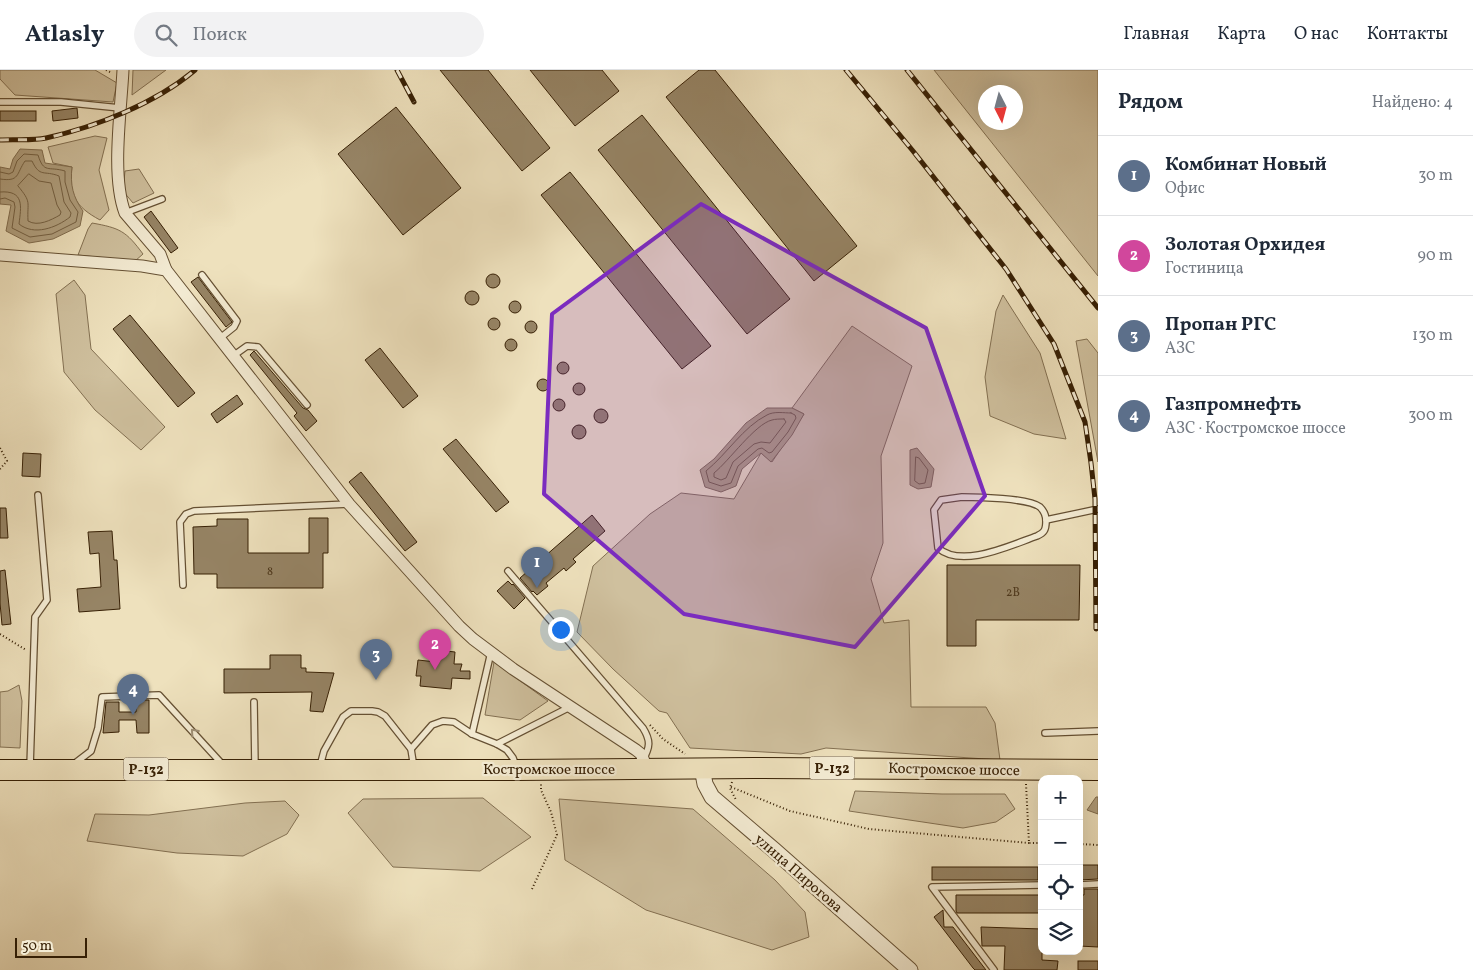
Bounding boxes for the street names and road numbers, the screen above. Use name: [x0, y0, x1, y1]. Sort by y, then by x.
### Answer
road number: Р-132: [810, 756, 854, 780]
road number: Р-132: [124, 758, 168, 781]
street label: Костромское шоссе: [888, 759, 1020, 782]
street label: Костромское шоссе: [483, 760, 615, 781]
street label: улица Пирогова: [749, 830, 847, 918]

